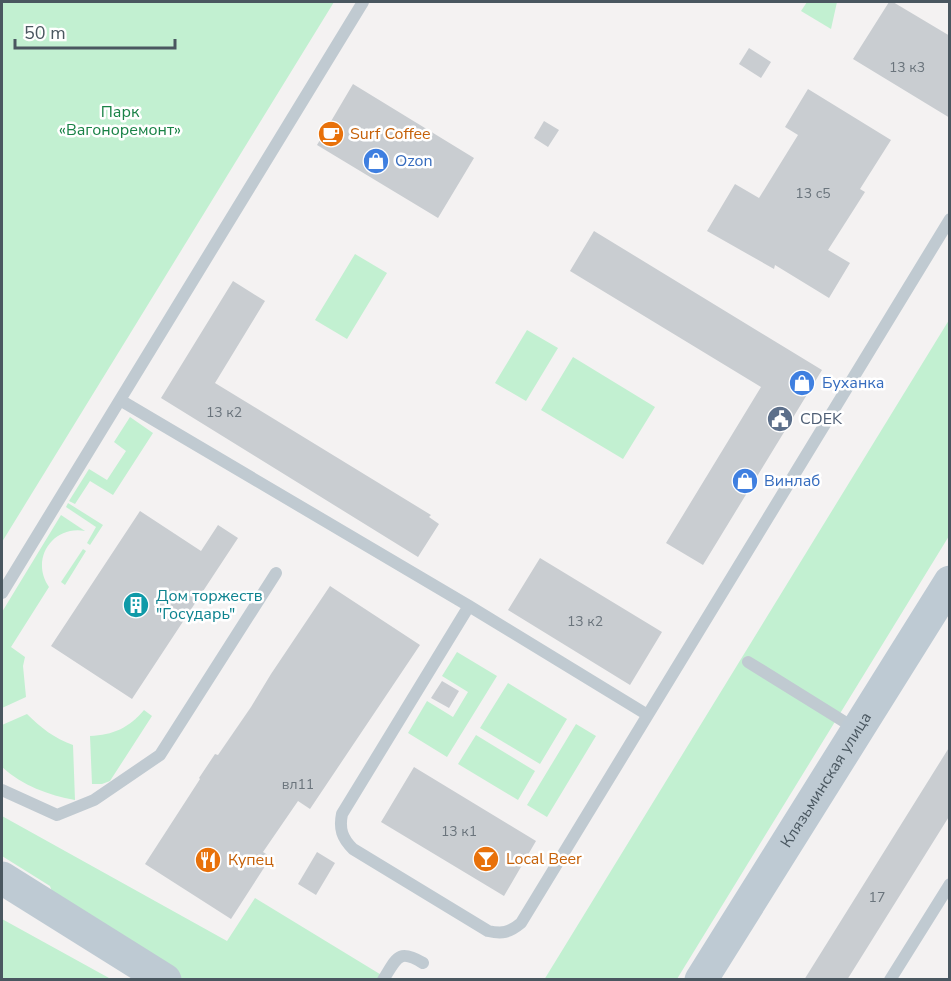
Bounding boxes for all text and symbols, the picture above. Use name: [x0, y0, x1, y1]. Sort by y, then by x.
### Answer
scale bar: [15, 12, 176, 50]
text: 50 m: [24, 21, 66, 45]
house number: 13 к3: [889, 58, 925, 77]
park label: Парк «Вагоноремонт»: [59, 101, 181, 141]
cafe icon: Surf Coffee: [316, 119, 346, 149]
place label: Surf Coffee: [350, 123, 431, 145]
shop icon: Ozon: [361, 146, 391, 176]
place label: Ozon: [395, 150, 433, 172]
house number: 13 с5: [795, 184, 831, 203]
shop icon: Буханка: [787, 368, 817, 398]
place label: Буханка: [822, 372, 884, 394]
house number: 13 к2: [206, 403, 242, 422]
public building icon: CDEK: [765, 404, 795, 434]
place label: CDEK: [800, 408, 843, 430]
shop icon: Винлаб: [730, 466, 760, 496]
place label: Винлаб: [764, 470, 820, 492]
place label: Дом торжеств "Государь": [156, 585, 263, 625]
building icon: Дом торжеств "Государь": [121, 590, 151, 620]
house number: 13 к2: [567, 612, 603, 631]
street label: Клязьминская улица: [775, 708, 877, 852]
house number: вл11: [282, 775, 314, 794]
house number: 13 к1: [441, 822, 477, 841]
bar icon: Local Beer: [471, 844, 501, 874]
restaurant icon: Купец: [193, 845, 223, 875]
place label: Local Beer: [506, 848, 582, 870]
place label: Купец: [228, 849, 274, 871]
house number: 17: [869, 888, 885, 907]

